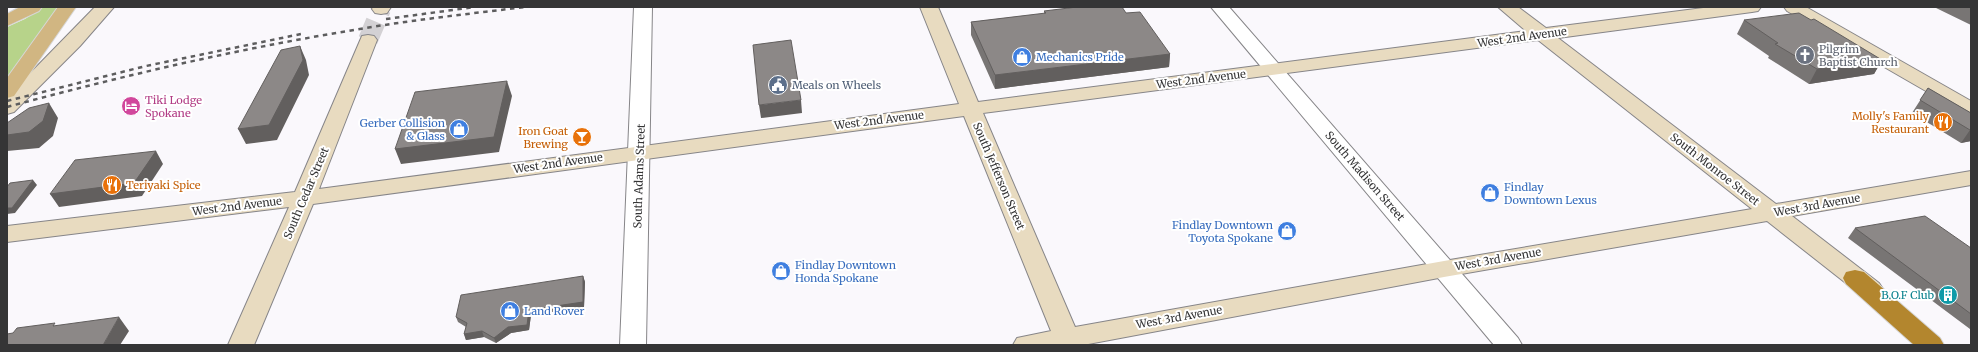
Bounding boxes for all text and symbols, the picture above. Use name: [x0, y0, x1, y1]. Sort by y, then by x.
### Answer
street label: West 2nd Avenue: [1475, 24, 1568, 50]
place label: Pilgrim Baptist Church: [1819, 42, 1898, 69]
church icon: Pilgrim Baptist Church: [1794, 44, 1816, 66]
shop icon: Mechanics Pride: [1011, 46, 1033, 68]
place label: Mechanics Pride: [1036, 50, 1124, 64]
street label: West 2nd Avenue: [1154, 67, 1247, 92]
public building icon: Meals on Wheels: [767, 74, 789, 96]
place label: Meals on Wheels: [792, 78, 881, 92]
place label: Tiki Lodge Spokane: [145, 93, 202, 120]
hotel icon: Tiki Lodge Spokane: [120, 95, 142, 117]
street label: West 2nd Avenue: [832, 108, 925, 133]
place label: Molly's Family Restaurant: [1852, 109, 1930, 136]
restaurant icon: Molly's Family Restaurant: [1932, 111, 1954, 133]
place label: Gerber Collision & Glass: [360, 116, 446, 143]
shop icon: Gerber Collision & Glass: [448, 118, 470, 140]
street label: South Jefferson Street: [970, 120, 1028, 233]
street label: South Adams Street: [630, 123, 648, 229]
place label: Iron Goat Brewing: [518, 124, 569, 151]
bar icon: Iron Goat Brewing: [571, 126, 593, 148]
street label: South Madison Street: [1322, 128, 1408, 224]
street label: South Monroe Street: [1667, 130, 1763, 209]
street label: South Cedar Street: [280, 144, 332, 241]
street label: West 2nd Avenue: [511, 150, 604, 176]
restaurant icon: Teriyaki Spice: [101, 174, 123, 196]
place label: Teriyaki Spice: [126, 178, 201, 192]
place label: Findlay Downtown Lexus: [1504, 180, 1597, 207]
shop icon: Findlay Downtown Lexus: [1479, 182, 1501, 204]
street label: West 3rd Avenue: [1772, 190, 1861, 220]
street label: West 2nd Avenue: [190, 194, 283, 219]
place label: Findlay Downtown Toyota Spokane: [1172, 218, 1274, 245]
shop icon: Findlay Downtown Toyota Spokane: [1276, 220, 1298, 242]
street label: West 3rd Avenue: [1453, 244, 1542, 274]
place label: Findlay Downtown Honda Spokane: [795, 258, 897, 285]
shop icon: Findlay Downtown Honda Spokane: [770, 260, 792, 282]
building icon: B.O.F Club: [1937, 284, 1959, 306]
place label: B.O.F Club: [1881, 288, 1934, 302]
shop icon: Land Rover: [499, 300, 521, 322]
street label: West 3rd Avenue: [1134, 302, 1223, 332]
place label: Land Rover: [524, 304, 584, 318]

